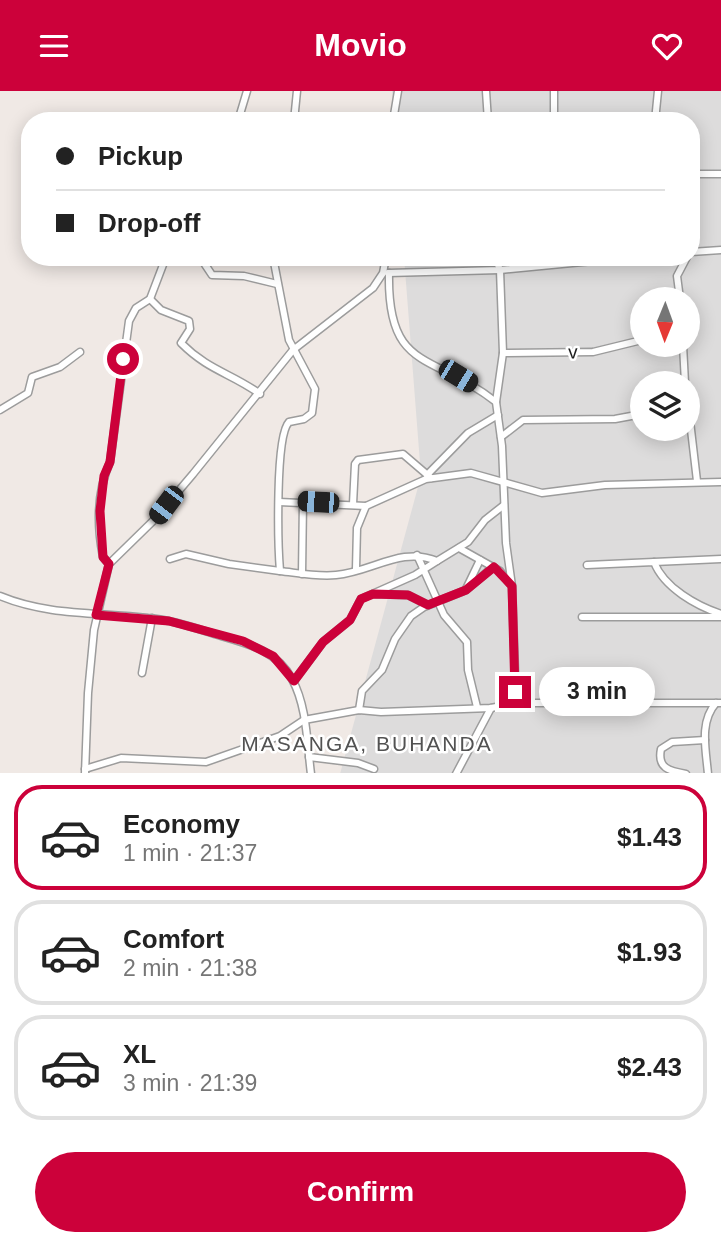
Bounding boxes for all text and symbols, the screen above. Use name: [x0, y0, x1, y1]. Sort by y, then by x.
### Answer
icon: menu: [35, 27, 73, 65]
text: Movio: [314, 27, 407, 63]
icon: heart: [648, 27, 686, 65]
text: Pickup: [98, 141, 183, 171]
text: Drop-off: [98, 208, 201, 238]
north arrow: [630, 287, 700, 357]
map controls: [630, 287, 700, 441]
street label: v: [568, 341, 578, 363]
route start: [107, 343, 139, 375]
car: [435, 356, 482, 396]
button: layers: [630, 371, 700, 441]
car: [145, 482, 188, 528]
car: [297, 490, 340, 514]
callout: 3 min: [540, 667, 655, 717]
route end: [499, 676, 531, 708]
text: 3 min: [567, 678, 627, 704]
district label: MASANGA, BUHANDA: [241, 732, 493, 755]
icon: car: [39, 806, 102, 869]
text: Economy: [123, 809, 240, 839]
text: $1.43: [617, 822, 682, 852]
text: 1 min · 21:37: [123, 840, 257, 866]
icon: car: [39, 921, 102, 984]
text: Comfort: [123, 924, 224, 954]
text: $1.93: [617, 937, 682, 967]
text: 2 min · 21:38: [123, 955, 257, 981]
icon: car: [39, 1036, 102, 1099]
text: XL: [123, 1039, 156, 1069]
text: $2.43: [617, 1052, 682, 1082]
text: 3 min · 21:39: [123, 1070, 257, 1096]
button: Confirm: [35, 1152, 686, 1232]

